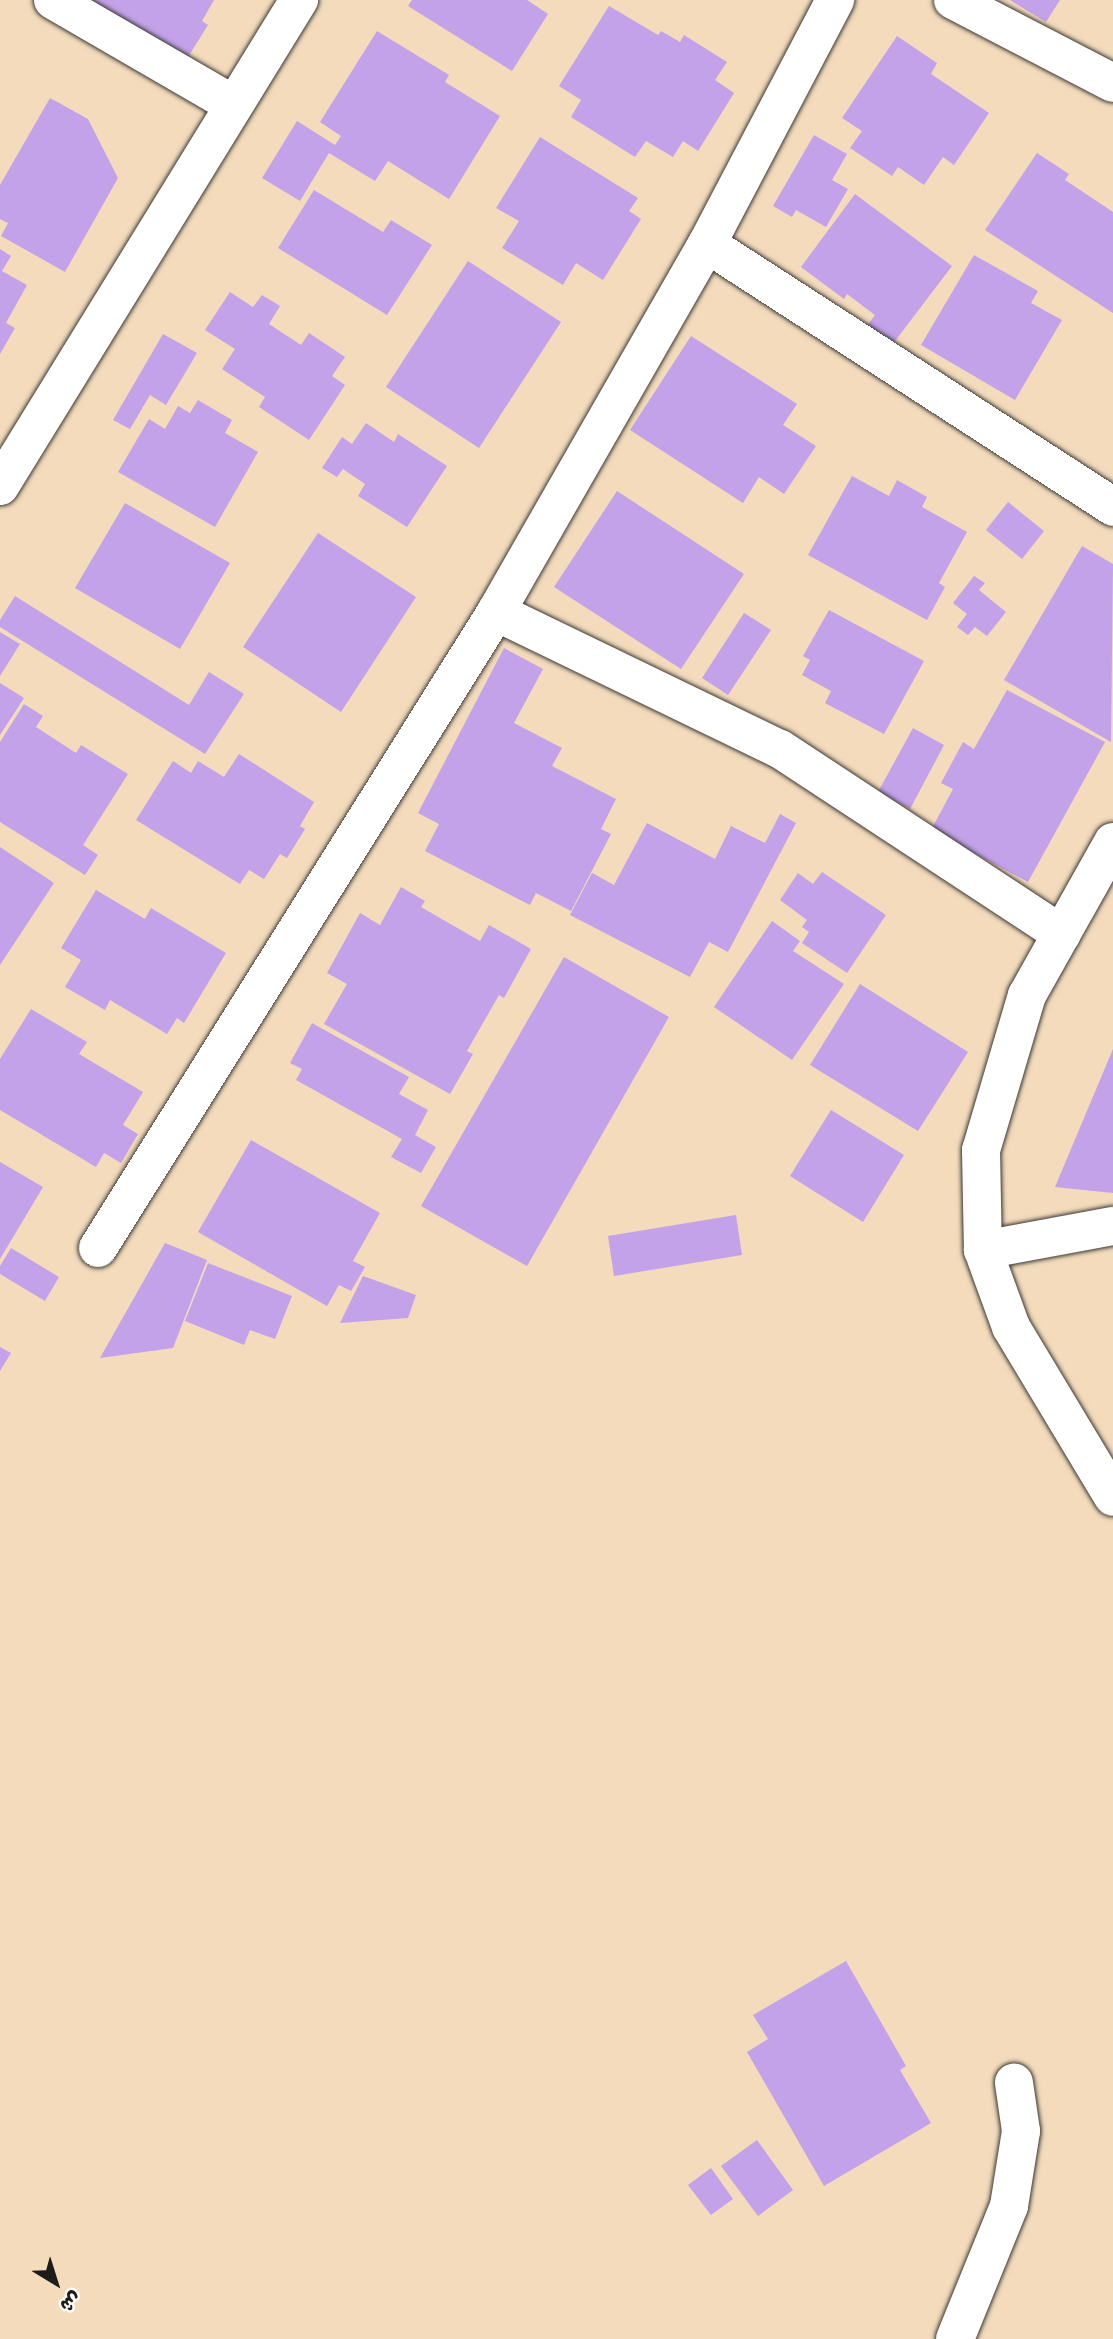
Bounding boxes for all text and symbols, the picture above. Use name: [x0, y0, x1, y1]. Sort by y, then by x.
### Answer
north arrow: [21, 2248, 91, 2318]
text: ش: [53, 2283, 86, 2317]

